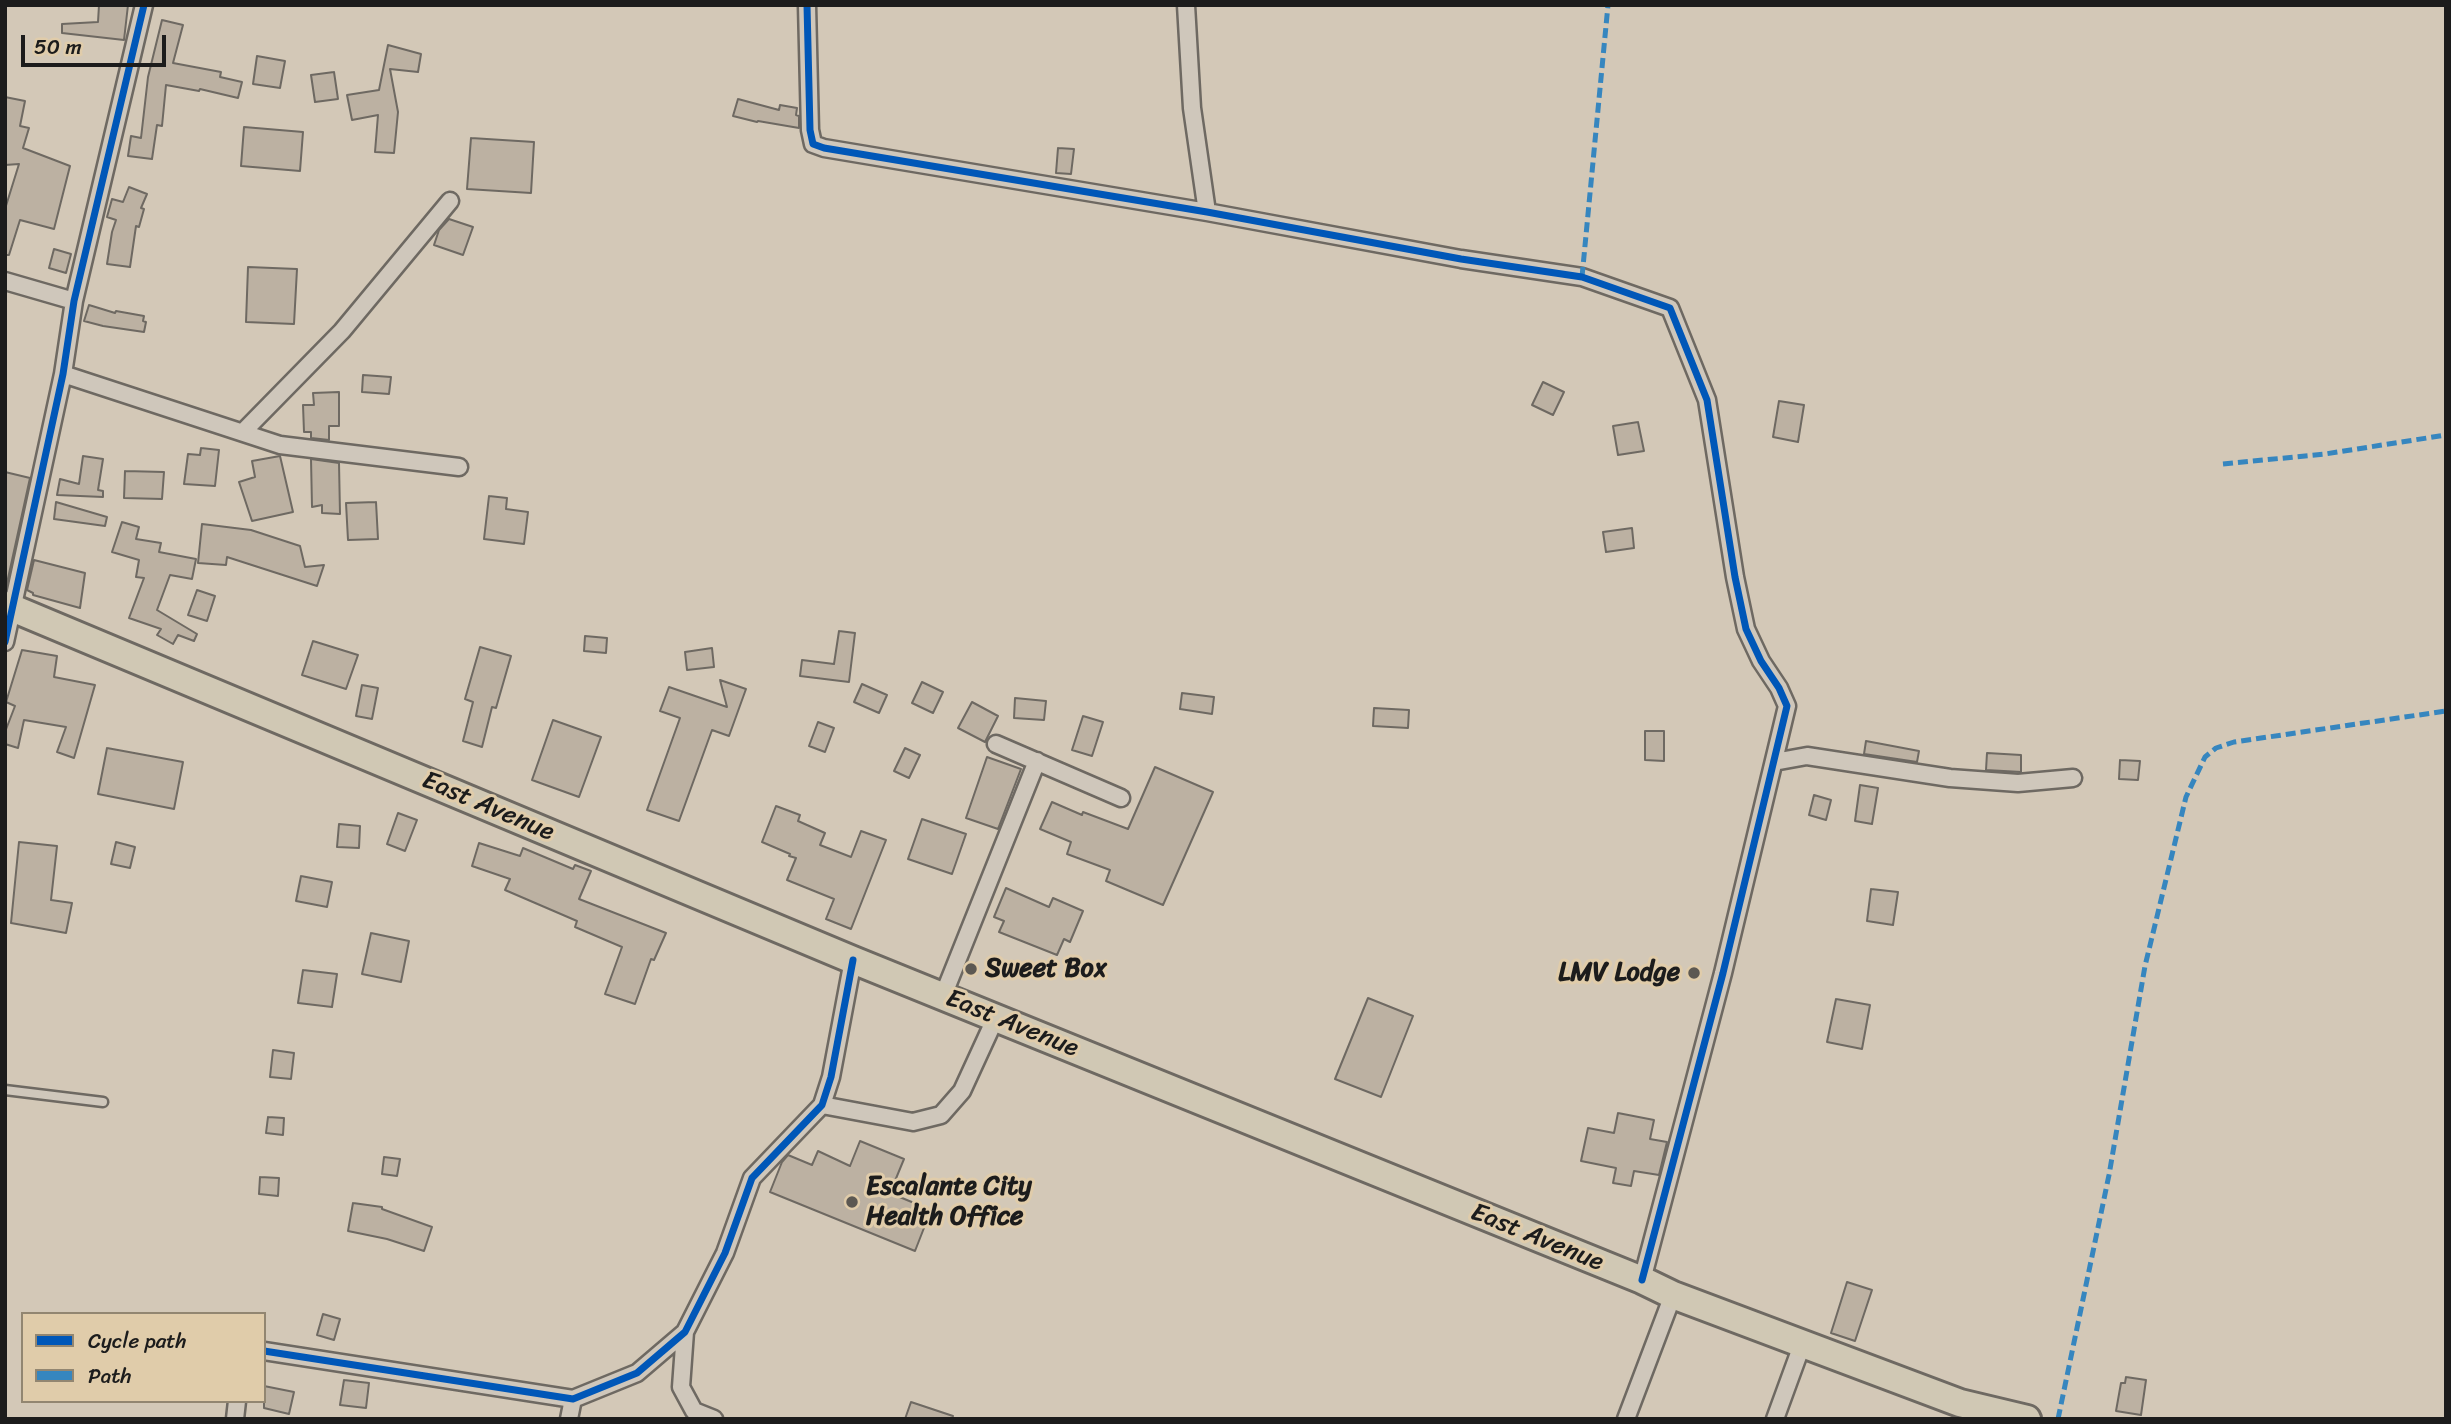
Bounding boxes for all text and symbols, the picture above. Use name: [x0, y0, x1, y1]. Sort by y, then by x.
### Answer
scale bar: [24, 21, 170, 65]
text: 50 m: [34, 28, 82, 66]
street label: East Avenue: [417, 765, 559, 849]
place label: Sweet Box: [985, 953, 1107, 985]
place label: LMV Lodge: [1558, 957, 1680, 989]
marker: Sweet Box: [963, 961, 979, 977]
marker: LMV Lodge: [1686, 965, 1702, 981]
street label: East Avenue: [941, 983, 1083, 1065]
place label: Escalante City Health Office: [866, 1171, 1032, 1232]
marker: Escalante City Health Office: [844, 1194, 860, 1210]
street label: East Avenue: [1466, 1197, 1608, 1279]
legend: [21, 1312, 266, 1403]
text: Cycle path: [88, 1322, 187, 1360]
text: Path: [88, 1357, 131, 1395]

